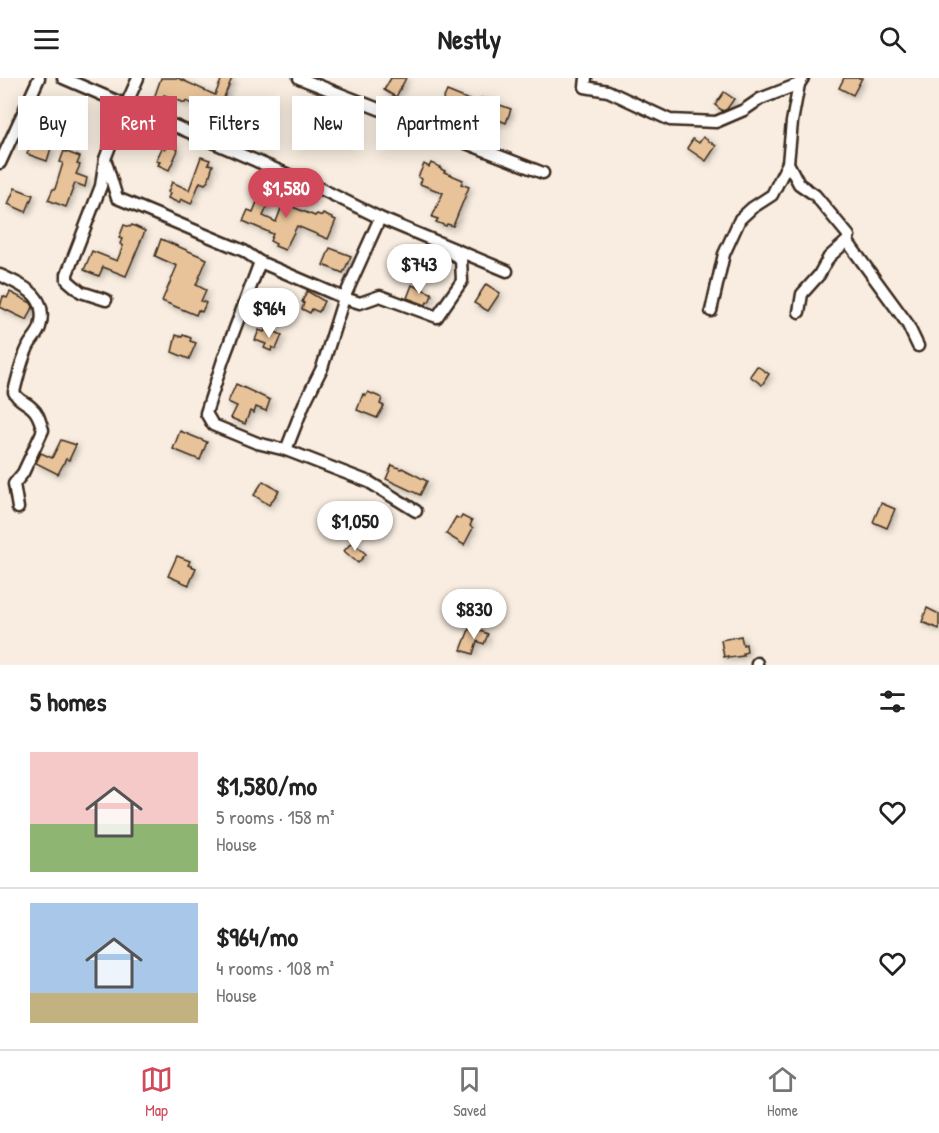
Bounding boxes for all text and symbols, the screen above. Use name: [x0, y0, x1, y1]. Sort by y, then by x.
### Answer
text: Nestly: [438, 21, 501, 57]
icon: menu: [30, 23, 63, 56]
icon: search: [876, 23, 909, 56]
chip: Buy: [18, 96, 88, 150]
chip: Rent: [100, 96, 177, 150]
chip: Filters: [189, 96, 280, 150]
chip: New: [292, 96, 364, 150]
chip: Apartment: [376, 96, 500, 150]
pin: $1,580: [237, 168, 335, 219]
text: $1,580: [262, 174, 310, 201]
pin: $743: [383, 244, 455, 295]
text: $743: [401, 250, 437, 277]
pin: $964: [233, 288, 305, 339]
text: $964: [253, 294, 285, 321]
pin: $1,050: [306, 501, 404, 552]
text: $1,050: [331, 507, 379, 534]
pin: $830: [438, 589, 510, 640]
text: $830: [456, 595, 492, 622]
text: 5 homes: [30, 684, 106, 719]
icon: filters: [876, 685, 909, 718]
text: $1,580/mo: [216, 768, 317, 803]
icon: home: [78, 776, 150, 848]
icon: heart: [876, 796, 909, 829]
text: 5 rooms · 158 m²: [216, 803, 335, 830]
text: House: [216, 830, 257, 857]
text: $964/mo: [216, 919, 298, 954]
icon: home: [78, 927, 150, 999]
icon: heart: [876, 947, 909, 980]
text: 4 rooms · 108 m²: [216, 954, 334, 981]
text: House: [216, 981, 257, 1008]
tab: Map: [140, 1063, 173, 1121]
tab: Saved: [453, 1063, 486, 1121]
tab: Home: [766, 1063, 799, 1121]

